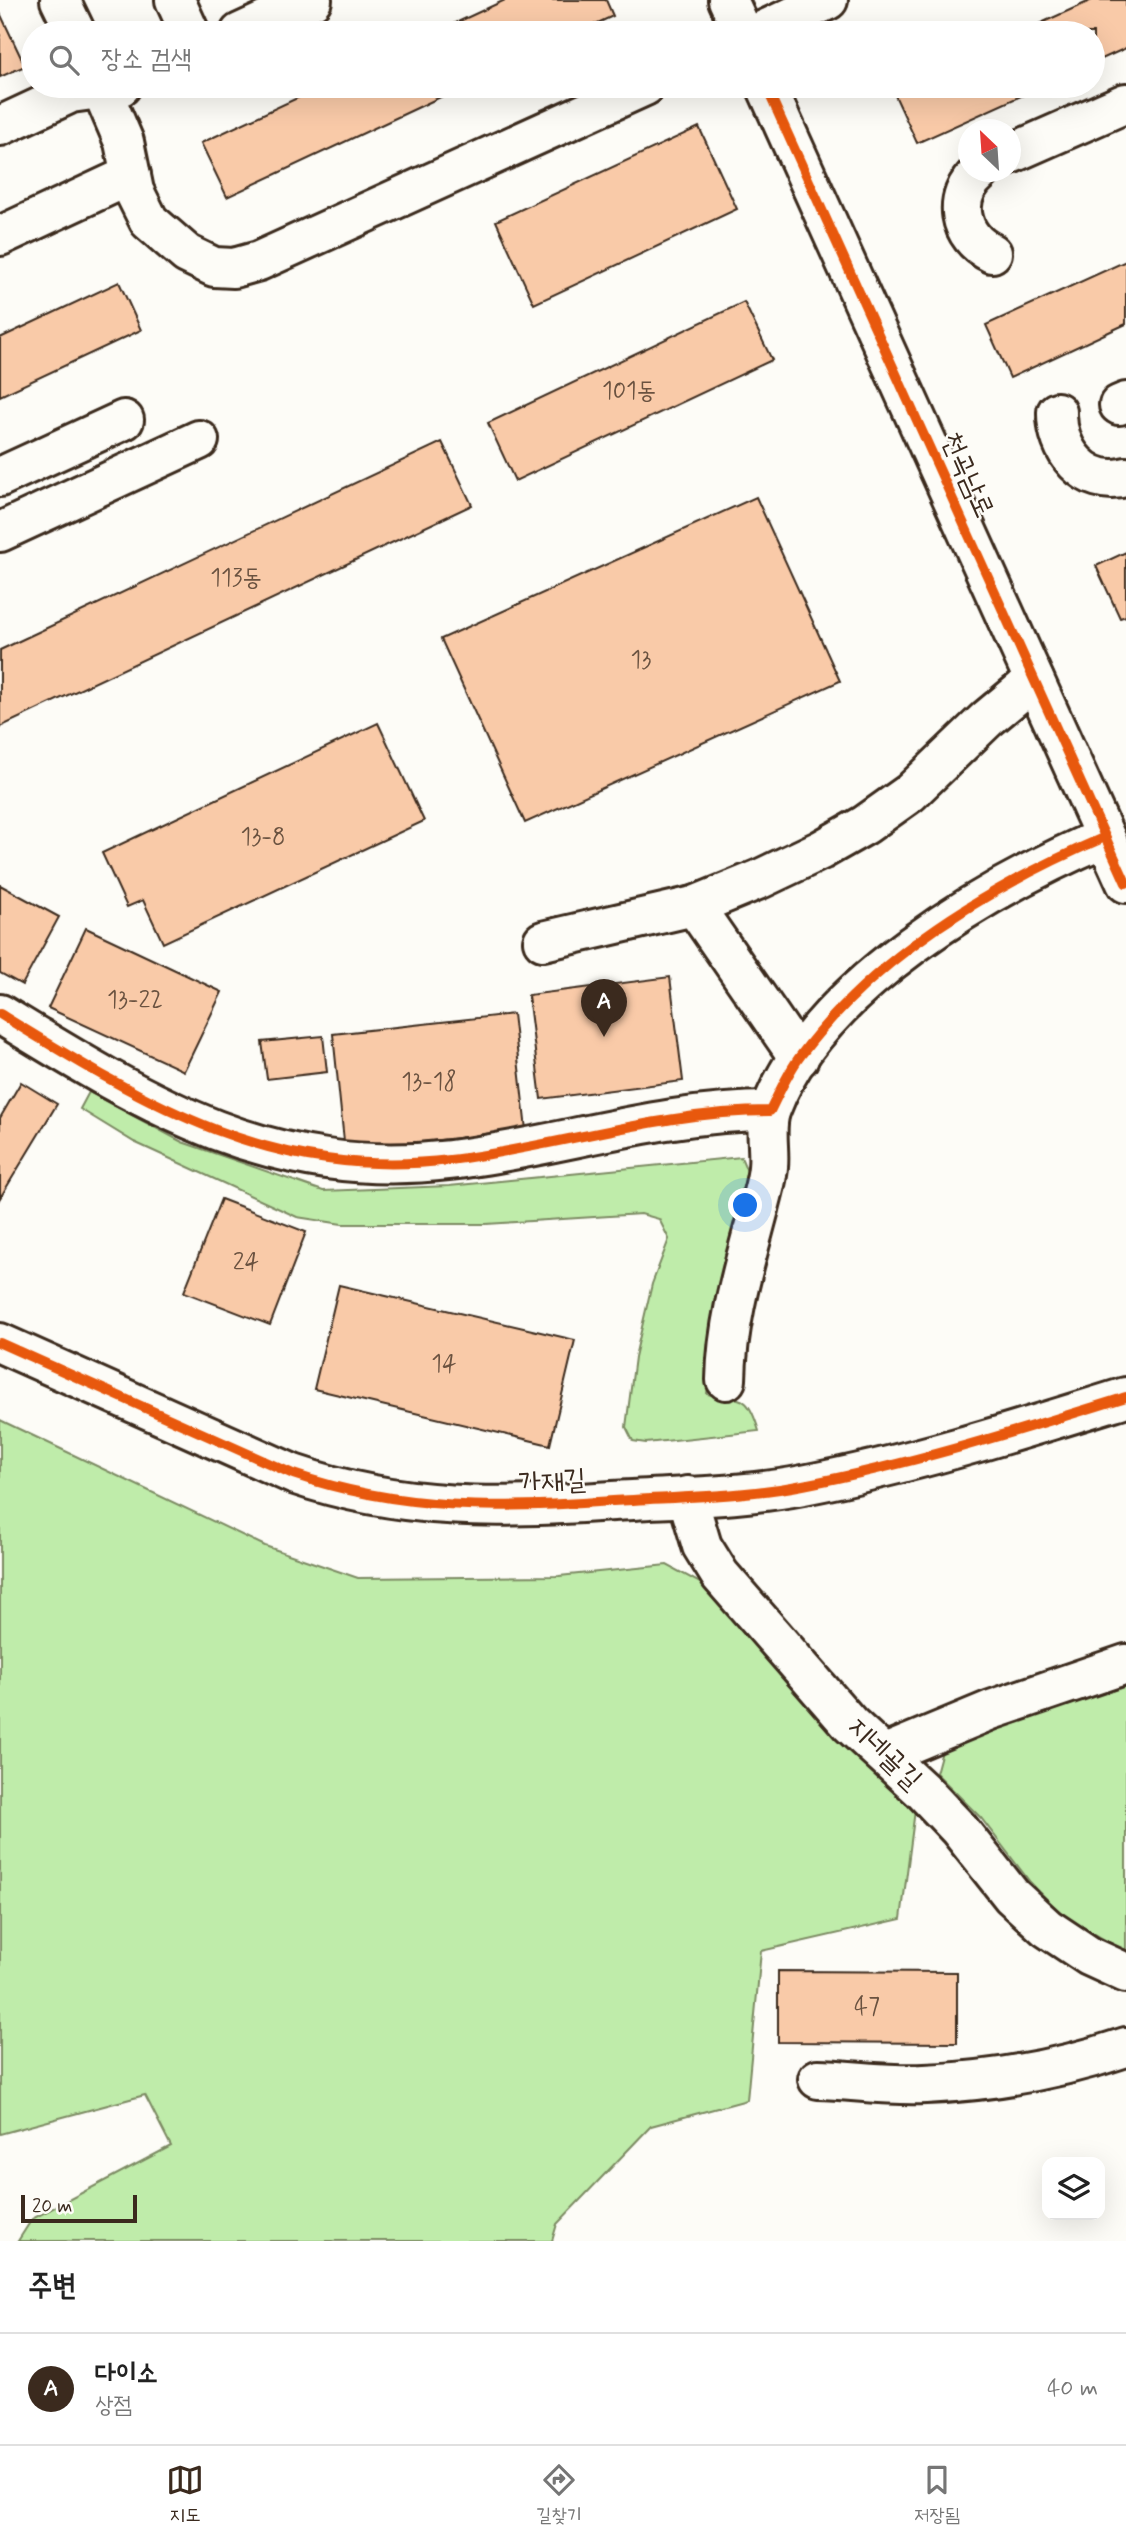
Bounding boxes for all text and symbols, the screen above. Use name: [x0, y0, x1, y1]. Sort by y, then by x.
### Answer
search box: [21, 21, 1105, 98]
icon: search: [45, 41, 83, 79]
text: 장소 검색: [101, 43, 192, 77]
north arrow: [958, 119, 1021, 182]
house number: 101동: [602, 376, 656, 407]
street label: 천곡남로: [932, 426, 1002, 524]
house number: 113동: [210, 563, 262, 594]
house number: 13: [631, 645, 651, 676]
house number: 13-8: [240, 822, 286, 853]
pin: A: [581, 979, 627, 1037]
house number: 13-22: [107, 985, 163, 1016]
house number: 13-18: [401, 1067, 457, 1098]
your location: [728, 1188, 762, 1222]
house number: 24: [233, 1247, 259, 1278]
house number: 14: [431, 1349, 457, 1380]
street label: 가재길: [517, 1462, 587, 1502]
street label: 지네골길: [839, 1709, 929, 1799]
house number: 47: [854, 1992, 880, 2023]
map controls: [1042, 2157, 1105, 2220]
button: layers: [1042, 2157, 1105, 2220]
scale bar: [21, 2192, 136, 2224]
text: 20 m: [32, 2194, 72, 2219]
text: 주변: [28, 2267, 76, 2306]
text: 다이소: [95, 2357, 158, 2391]
text: A: [43, 2374, 59, 2404]
text: 40 m: [1047, 2374, 1098, 2404]
text: 상점: [95, 2391, 132, 2421]
tab: 지도: [166, 2461, 204, 2528]
tab: 길찾기: [536, 2461, 582, 2528]
tab: 저장됨: [914, 2461, 960, 2528]

